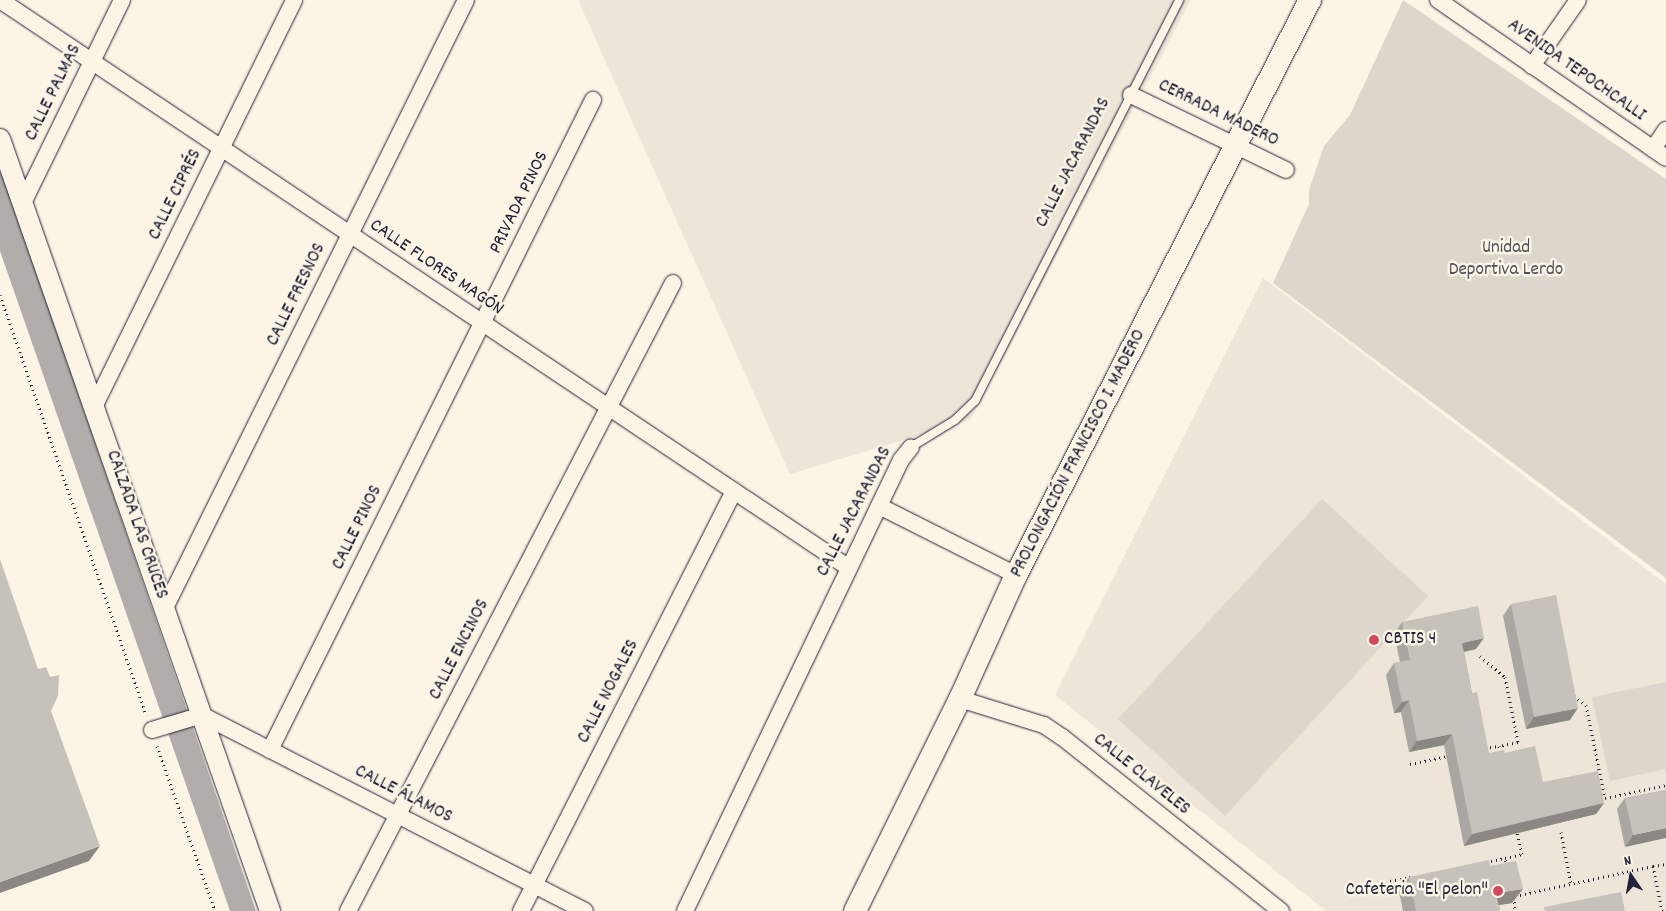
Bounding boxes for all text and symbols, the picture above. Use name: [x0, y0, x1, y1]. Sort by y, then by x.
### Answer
street label: AVENIDA TEPOCHCALLI: [1502, 15, 1650, 127]
street label: CALLE PALMAS: [21, 41, 87, 145]
street label: CERRADA MADERO: [1154, 75, 1282, 153]
street label: CALLE JACARANDAS: [1031, 94, 1117, 232]
street label: CALLE CIPRÉS: [144, 146, 208, 244]
street label: PRIVADA PINOS: [485, 148, 555, 258]
street label: CALLE FLORES MAGÓN: [365, 215, 507, 321]
park label: Unidad Deportiva Lerdo: [1449, 238, 1563, 282]
street label: CALLE FRESNOS: [262, 240, 332, 350]
street label: PROLONGACIÓN FRANCISCO I. MADERO: [1006, 326, 1152, 582]
street label: CALLE JACARANDAS: [812, 443, 898, 581]
street label: CALZADA LAS CRUCES: [100, 448, 172, 602]
street label: CALLE PINOS: [328, 482, 388, 574]
street label: CALLE ENCINOS: [425, 596, 495, 704]
place label: CBTIS 4: [1384, 629, 1436, 651]
marker: CBTIS 4: [1368, 634, 1380, 646]
street label: CALLE NOGALES: [573, 636, 645, 748]
street label: CALLE CLAVELES: [1088, 729, 1194, 821]
street label: CALLE ÁLAMOS: [350, 761, 456, 829]
north arrow: [1606, 851, 1656, 901]
text: N: [1622, 851, 1633, 872]
place label: Cafeteria "El pelon": [1346, 880, 1488, 902]
marker: Cafeteria "El pelon": [1492, 885, 1504, 897]

